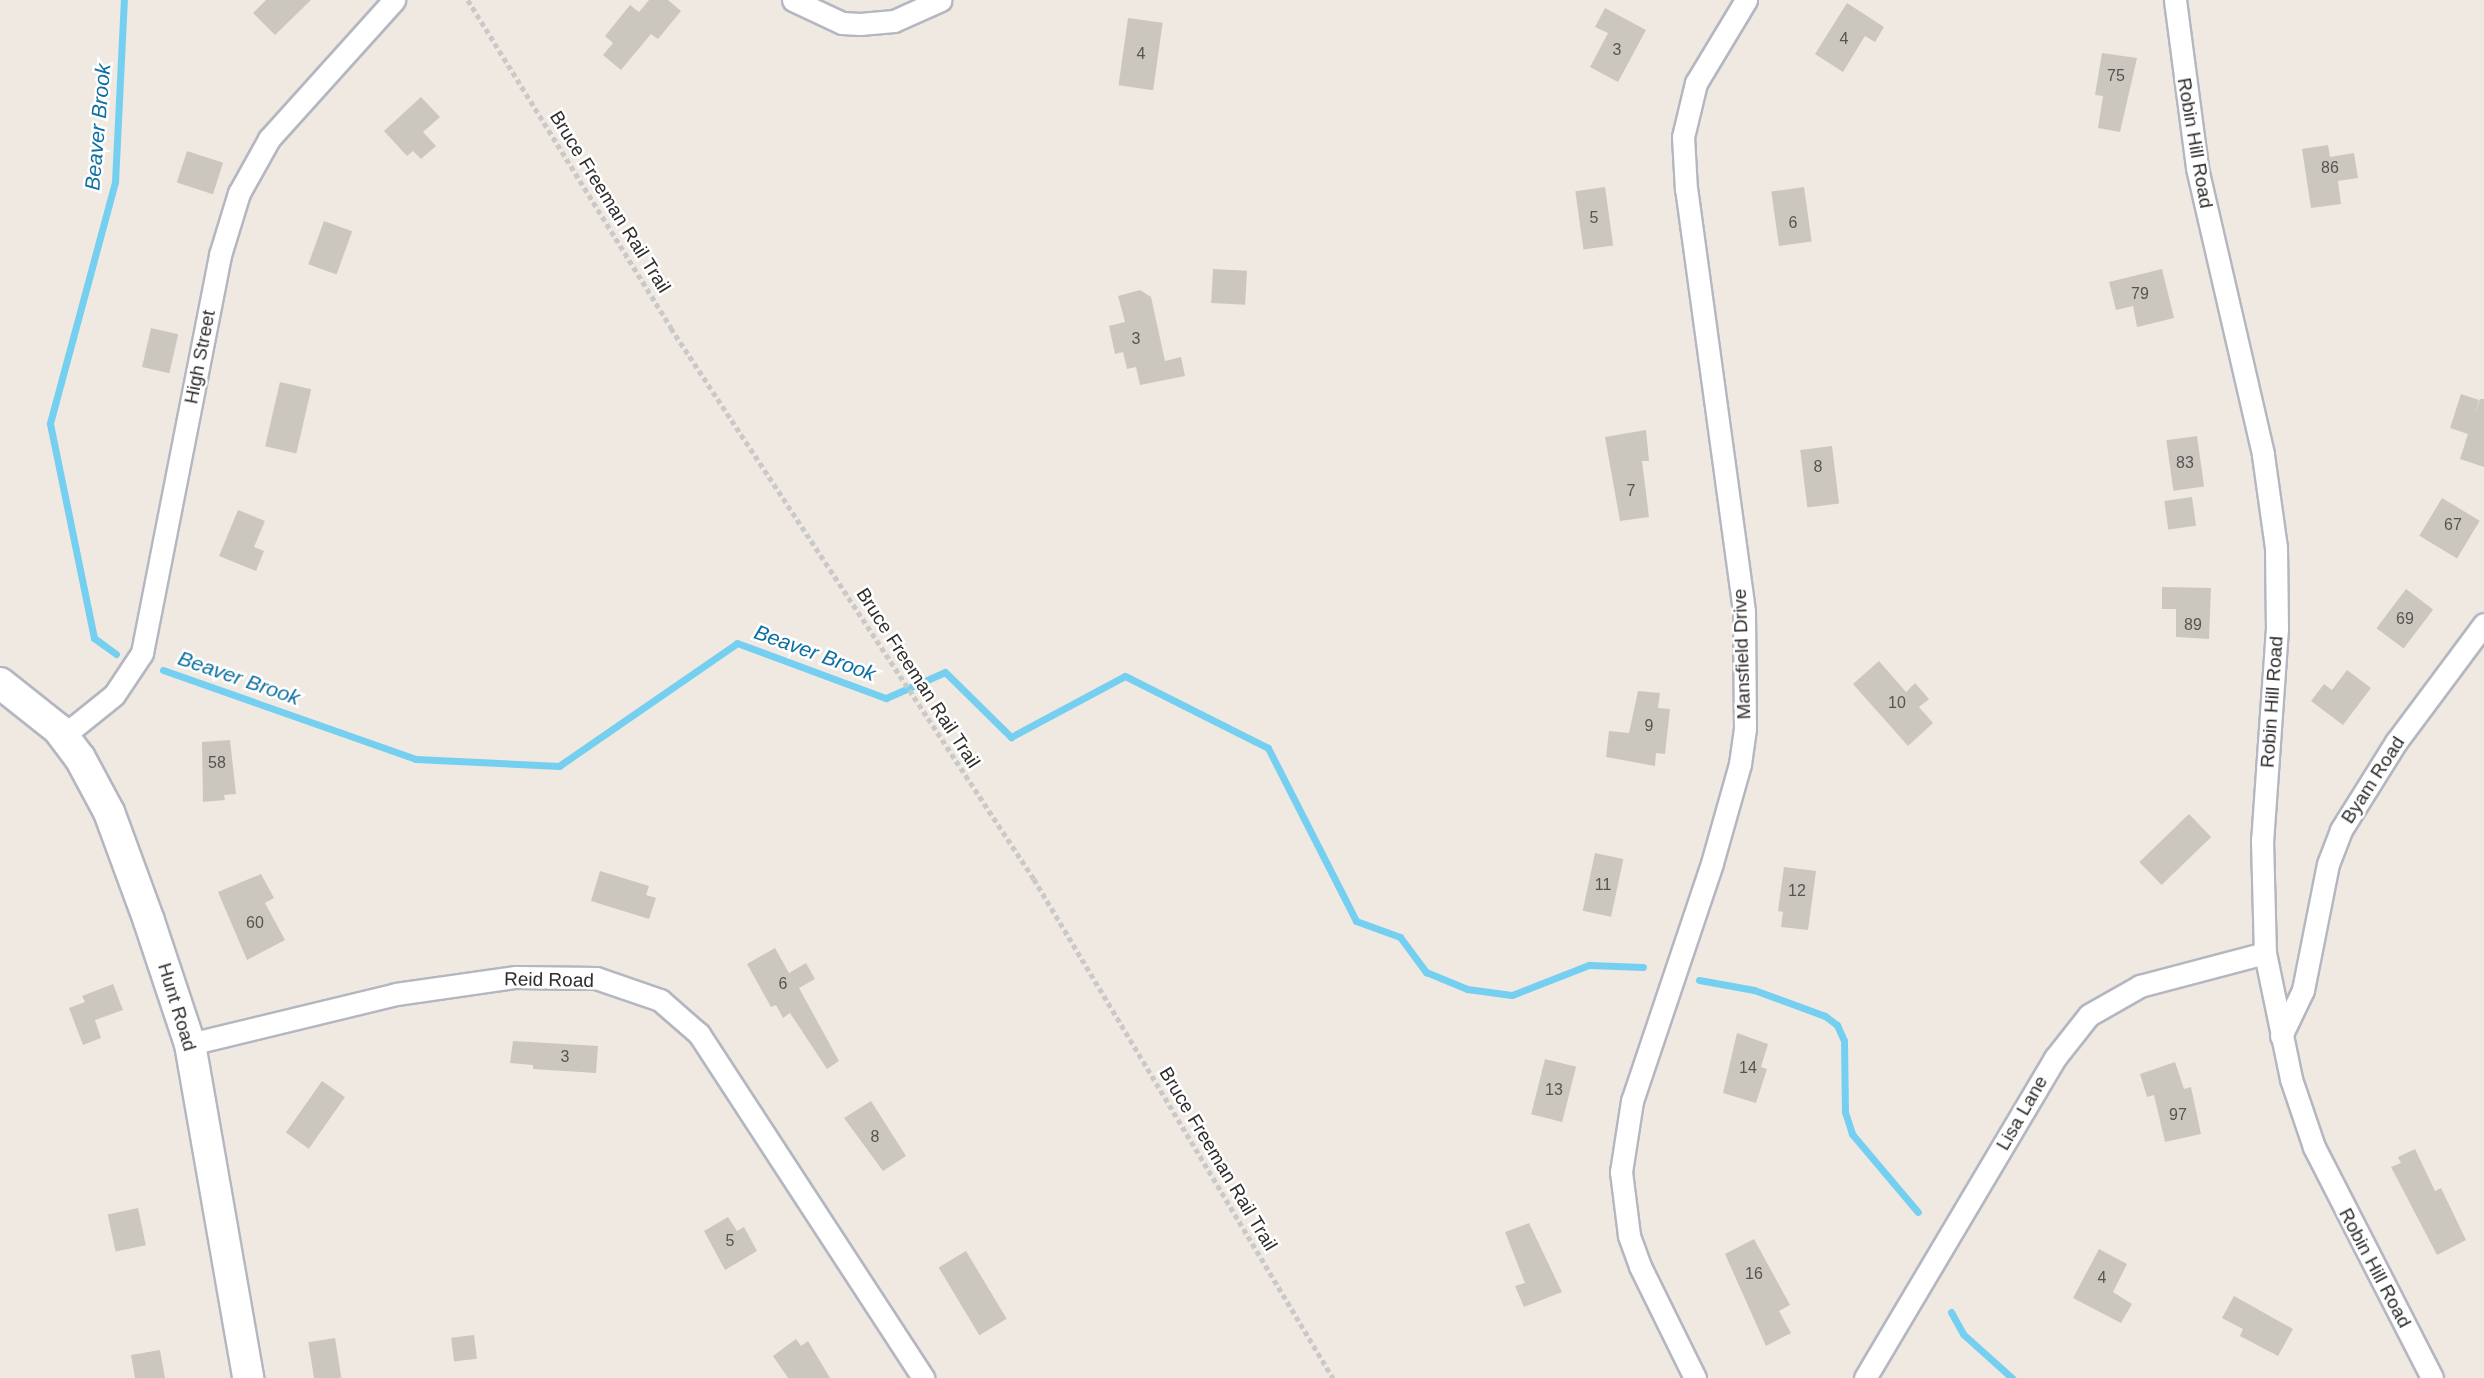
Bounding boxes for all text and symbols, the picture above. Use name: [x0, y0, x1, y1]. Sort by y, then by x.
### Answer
house number: 4: [1840, 29, 1848, 49]
house number: 3: [1613, 40, 1621, 60]
house number: 4: [1137, 44, 1145, 64]
water label: Beaver Brook: [80, 63, 116, 191]
house number: 75: [2107, 66, 2125, 86]
street label: Robin Hill Road: [2172, 76, 2218, 210]
street label: Bruce Freeman Rail Trail: [545, 107, 675, 297]
house number: 86: [2321, 158, 2339, 178]
house number: 5: [1590, 208, 1598, 228]
house number: 6: [1789, 213, 1797, 233]
house number: 79: [2131, 284, 2149, 304]
street label: High Street: [180, 308, 220, 406]
house number: 3: [1132, 329, 1140, 349]
house number: 83: [2176, 453, 2194, 473]
house number: 8: [1814, 457, 1822, 477]
house number: 7: [1627, 481, 1635, 501]
house number: 67: [2444, 515, 2462, 535]
street label: Bruce Freeman Rail Trail: [851, 584, 985, 772]
street label: Mansfield Drive: [1728, 588, 1756, 720]
house number: 69: [2396, 609, 2414, 629]
house number: 89: [2184, 615, 2202, 635]
water label: Beaver Brook: [751, 619, 879, 687]
street label: Robin Hill Road: [2256, 635, 2288, 769]
water label: Beaver Brook: [175, 645, 303, 711]
house number: 10: [1888, 693, 1906, 713]
house number: 9: [1645, 716, 1653, 736]
street label: Byam Road: [2336, 732, 2410, 828]
house number: 58: [208, 753, 226, 773]
house number: 11: [1595, 875, 1611, 895]
house number: 12: [1788, 881, 1806, 901]
house number: 60: [246, 913, 264, 933]
street label: Hunt Road: [153, 960, 201, 1054]
street label: Reid Road: [504, 968, 594, 992]
house number: 6: [779, 974, 787, 994]
house number: 3: [561, 1047, 569, 1067]
house number: 14: [1739, 1058, 1757, 1078]
street label: Bruce Freeman Rail Trail: [1154, 1063, 1282, 1255]
street label: Lisa Lane: [1992, 1072, 2052, 1154]
house number: 13: [1545, 1080, 1563, 1100]
house number: 97: [2169, 1105, 2187, 1125]
house number: 8: [871, 1127, 879, 1147]
street label: Robin Hill Road: [2334, 1204, 2416, 1332]
house number: 5: [726, 1231, 734, 1251]
house number: 16: [1745, 1264, 1763, 1284]
house number: 4: [2098, 1268, 2106, 1288]

